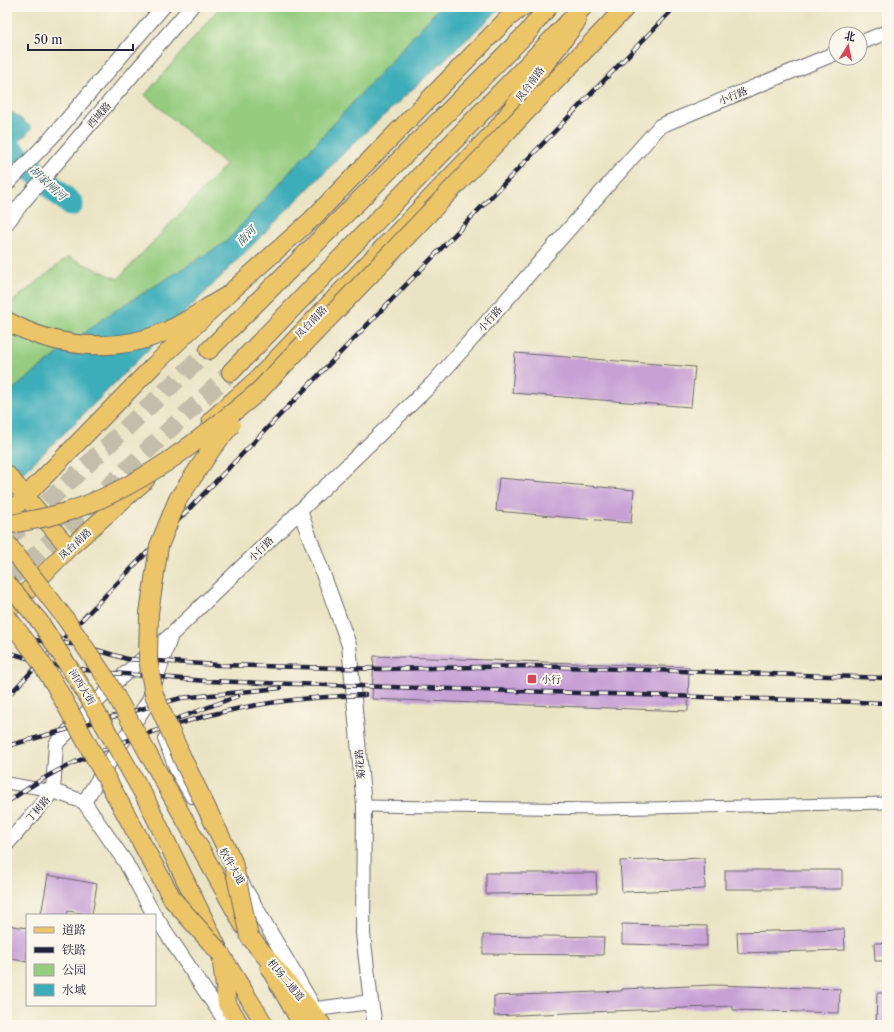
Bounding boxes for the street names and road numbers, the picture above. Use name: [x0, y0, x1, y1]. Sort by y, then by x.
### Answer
street label: 凤台南路: [513, 64, 547, 104]
street label: 小行路: [717, 84, 749, 108]
street label: 西城路: [84, 99, 114, 131]
street label: 凤台南路: [292, 303, 330, 341]
street label: 小行路: [475, 303, 505, 335]
street label: 凤台南路: [56, 526, 94, 562]
street label: 小行路: [246, 534, 276, 564]
street label: 河西大街: [66, 667, 98, 707]
street label: 菊花路: [352, 748, 368, 780]
street label: 丁树路: [23, 793, 53, 825]
street label: 软件大道: [216, 845, 248, 887]
street label: 机场二通道: [265, 957, 307, 1003]

